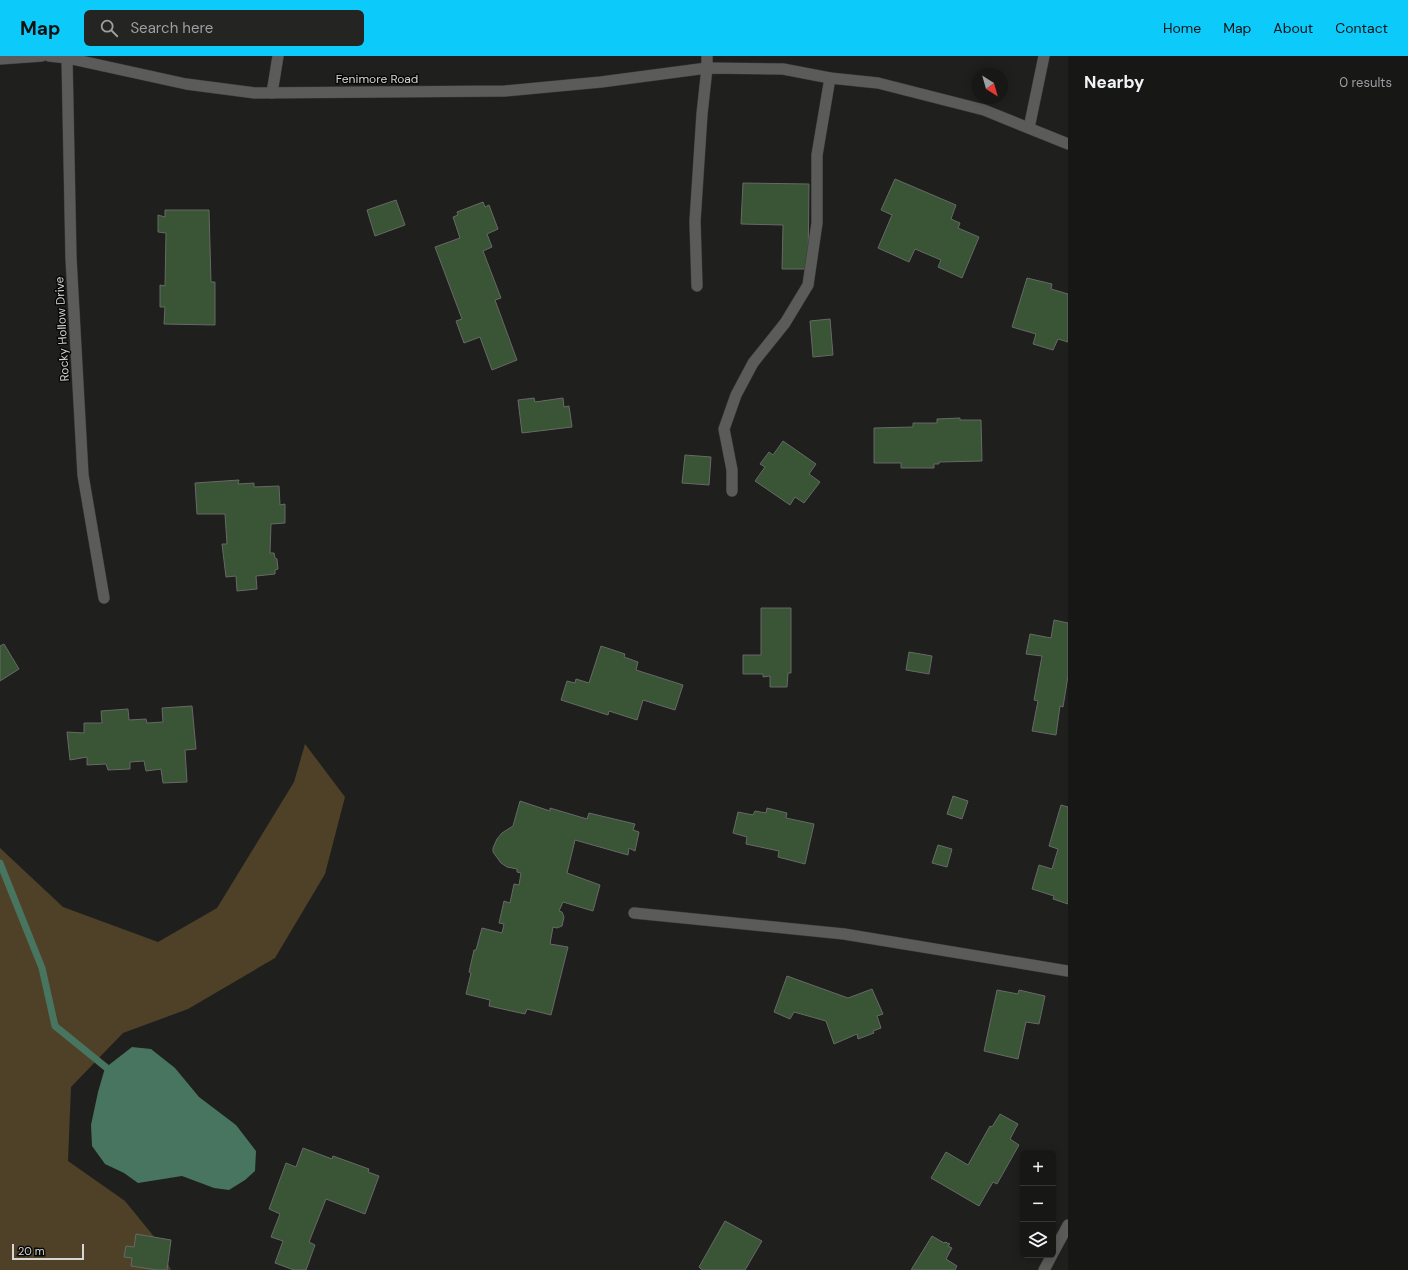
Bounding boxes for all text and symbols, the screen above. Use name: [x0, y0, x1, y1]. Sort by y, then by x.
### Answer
search box: [84, 10, 364, 46]
text: Map: [20, 16, 60, 41]
icon: search: [98, 17, 120, 39]
text: Search here: [130, 18, 213, 38]
text: Home: [1163, 19, 1201, 37]
text: Map: [1223, 19, 1251, 37]
text: About: [1273, 19, 1313, 37]
text: Contact: [1335, 19, 1388, 37]
north arrow: [972, 68, 1008, 104]
street label: Fenimore Road: [336, 71, 418, 87]
text: Nearby: [1084, 71, 1144, 93]
text: 0 results: [1339, 74, 1392, 91]
street label: Rocky Hollow Drive: [51, 276, 73, 382]
map controls: [1020, 1150, 1056, 1258]
button: +: [1020, 1150, 1056, 1186]
button: −: [1020, 1186, 1056, 1222]
button: layers: [1020, 1222, 1056, 1258]
scale bar: [12, 1242, 84, 1261]
text: 20 m: [18, 1244, 44, 1258]

